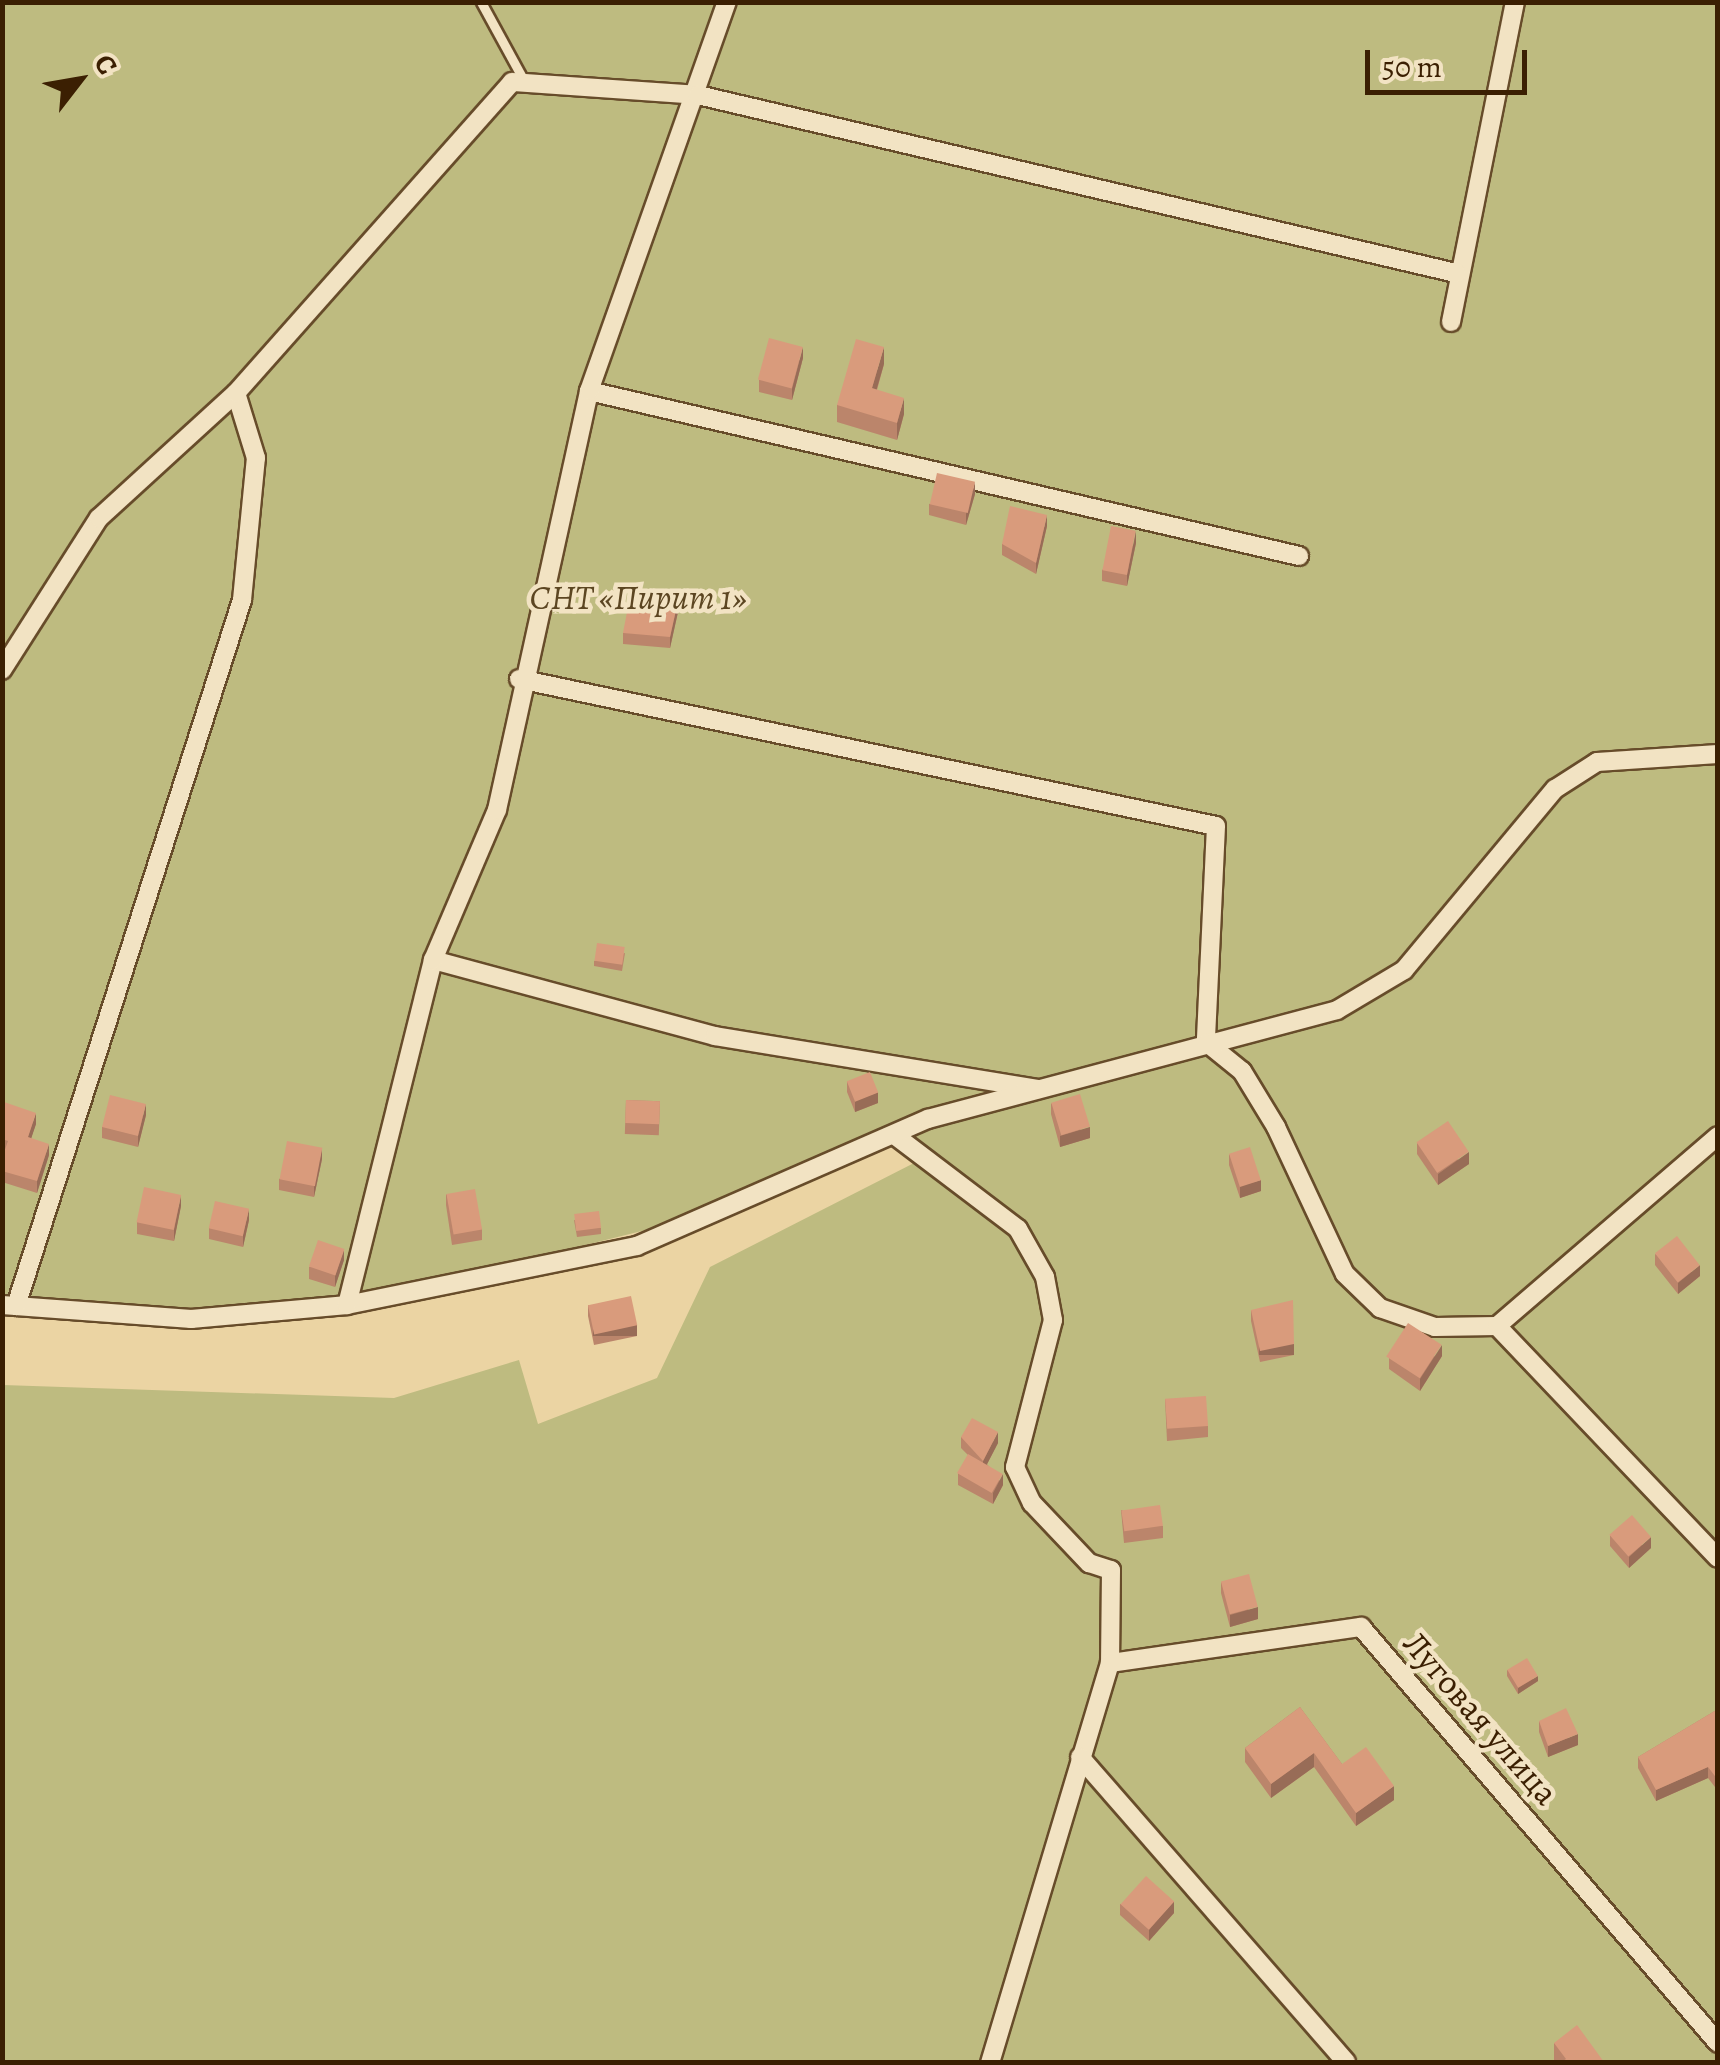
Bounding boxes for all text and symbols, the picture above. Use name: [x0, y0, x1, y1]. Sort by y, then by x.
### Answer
north arrow: [30, 30, 130, 130]
scale bar: [1370, 30, 1532, 92]
text: С: [85, 47, 126, 82]
text: 50 m: [1382, 47, 1442, 87]
park label: СНТ «Пирит 1»: [529, 576, 747, 618]
street label: Луговая улица: [1394, 1623, 1568, 1813]

